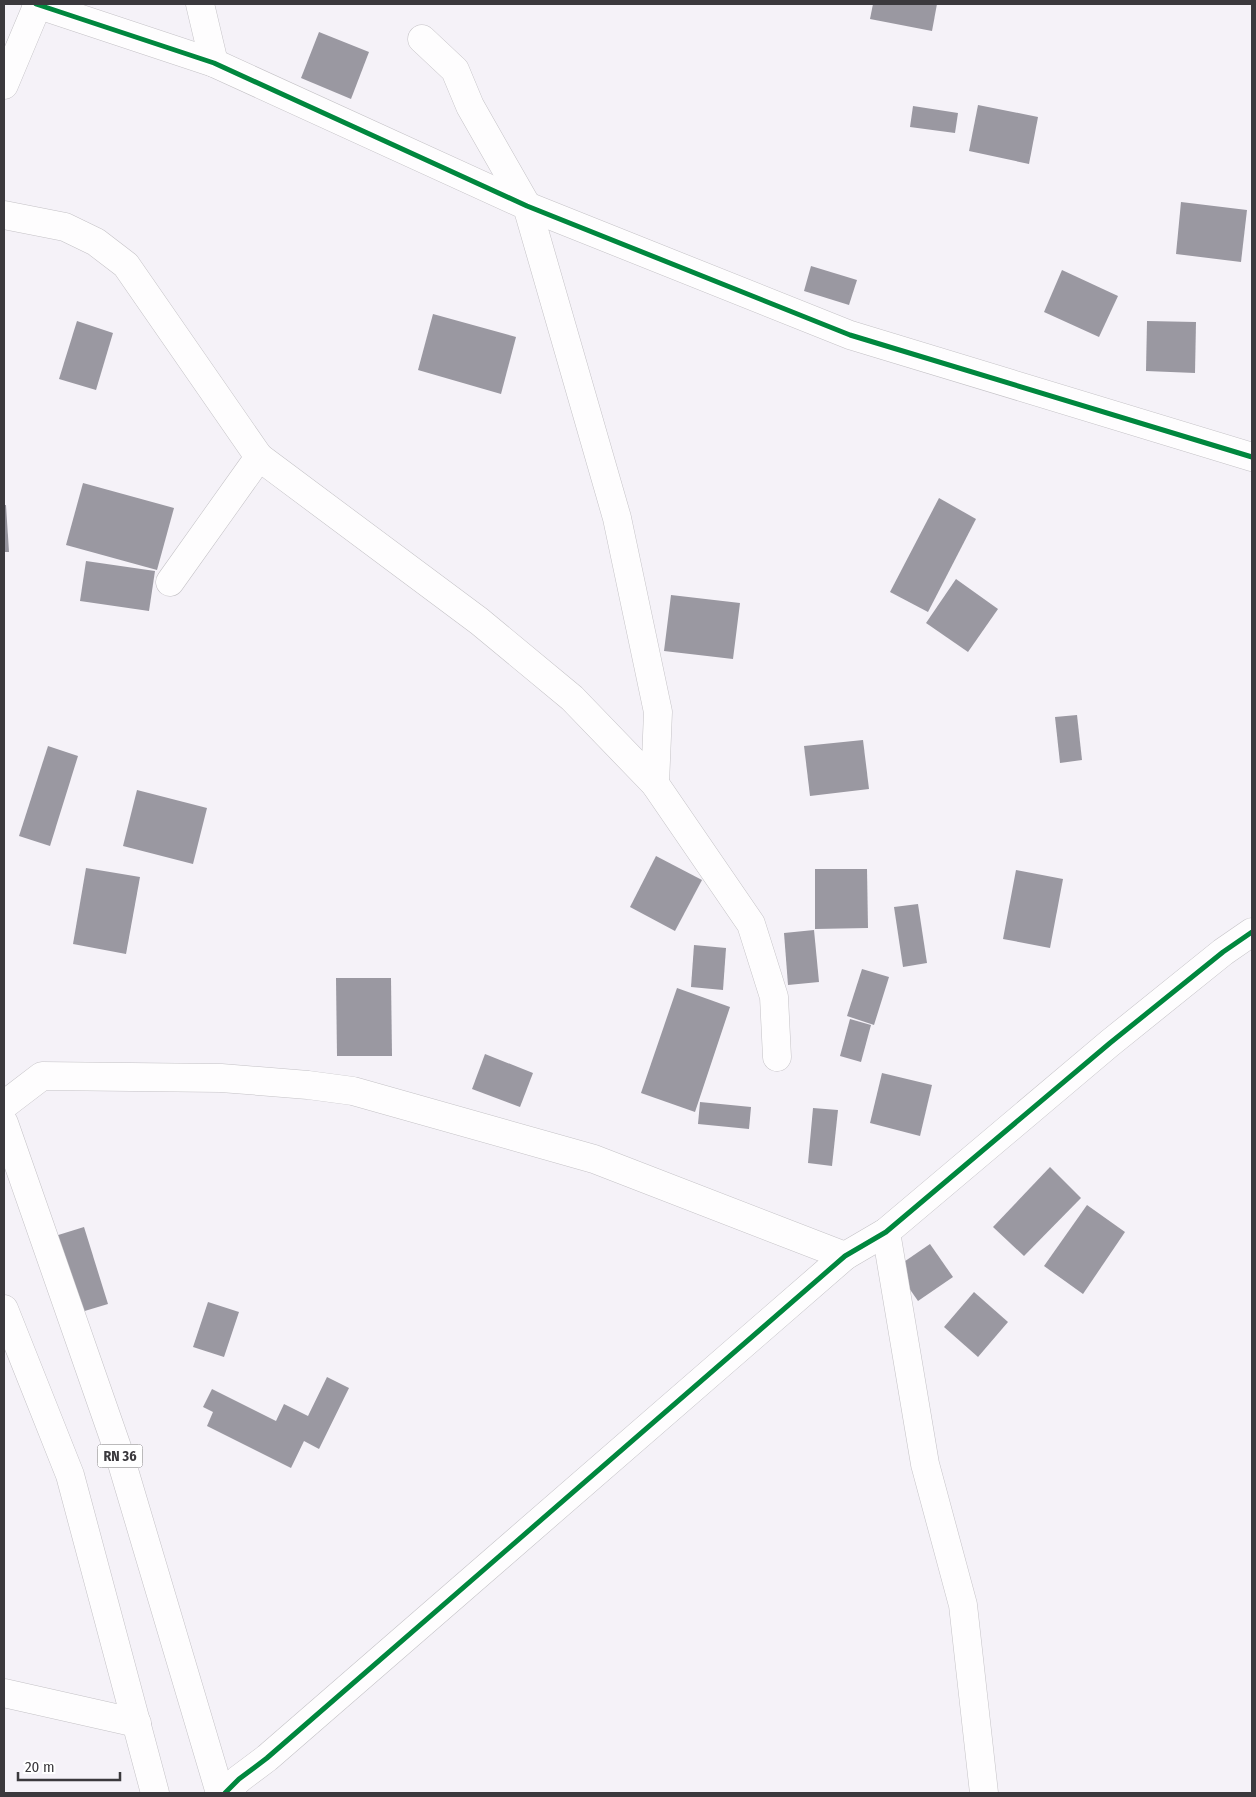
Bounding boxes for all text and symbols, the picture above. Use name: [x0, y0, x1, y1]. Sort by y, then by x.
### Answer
road number: RN 36: [98, 1444, 142, 1468]
scale bar: [18, 1750, 120, 1782]
text: 20 m: [25, 1758, 55, 1776]

